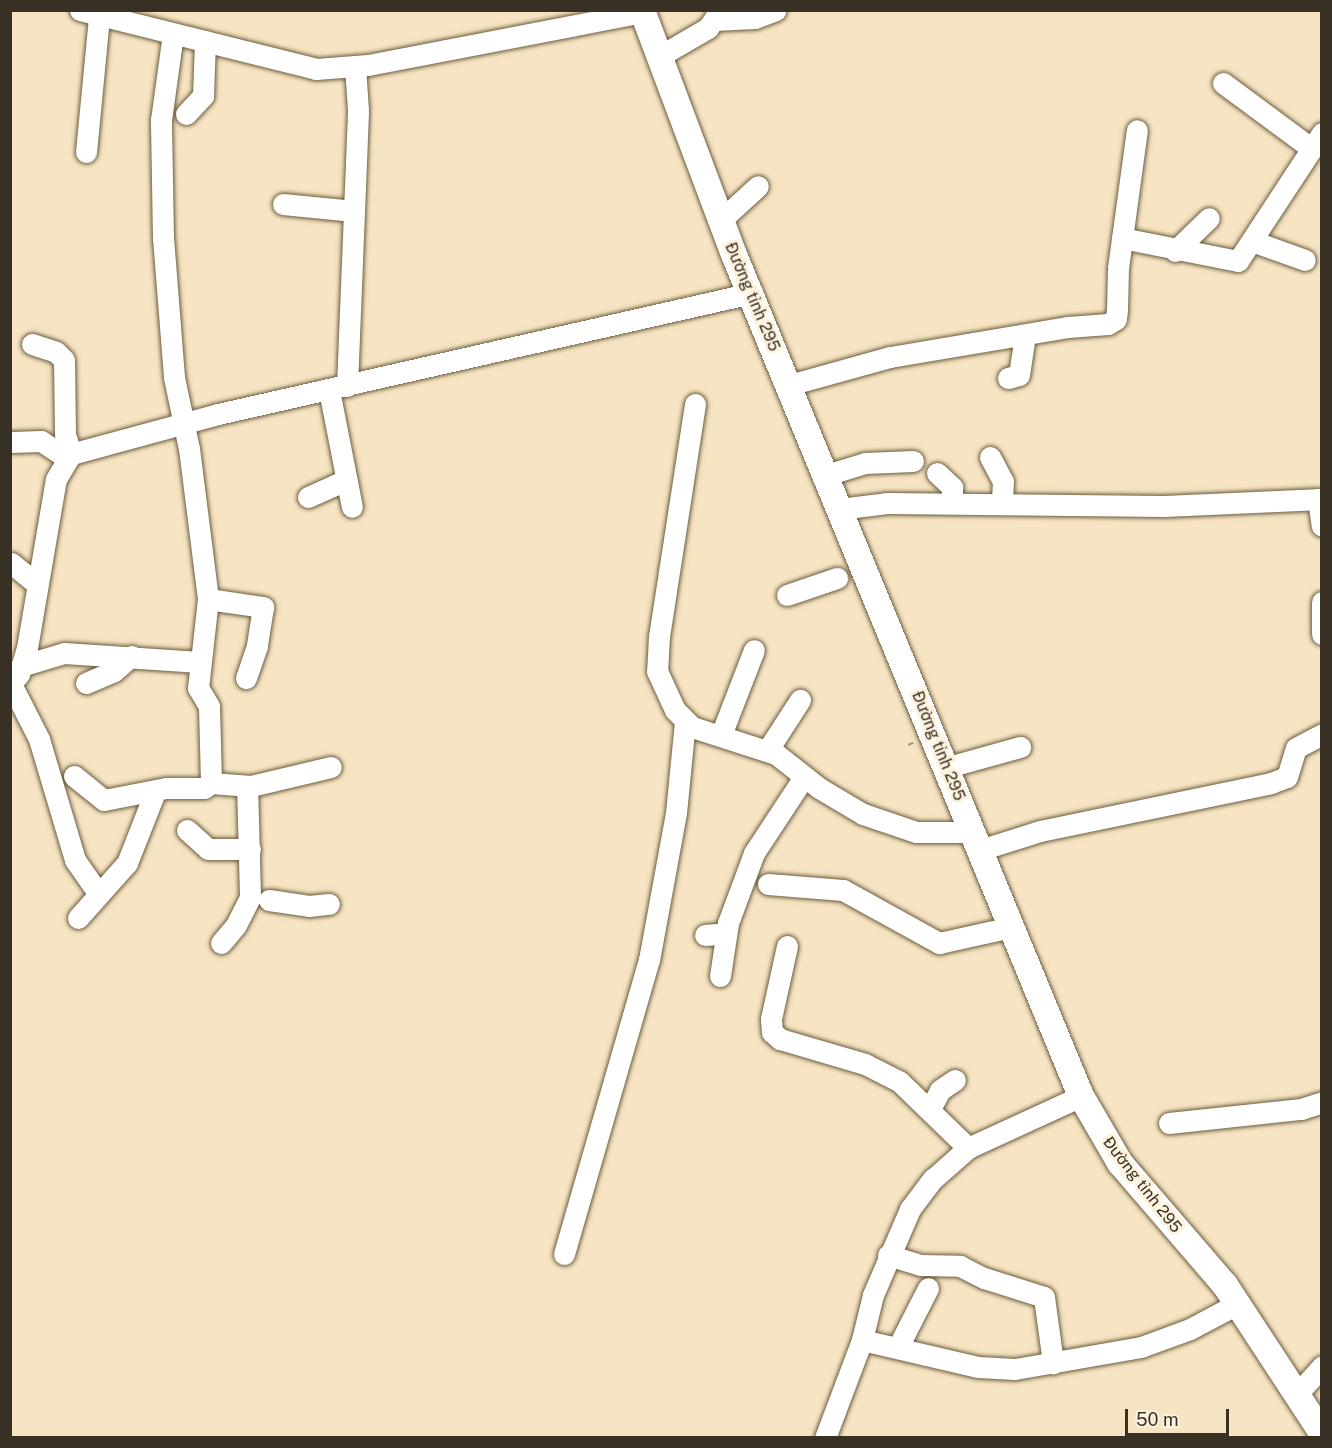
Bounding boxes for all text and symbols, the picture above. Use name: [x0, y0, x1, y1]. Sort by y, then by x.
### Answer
street label: Đường tỉnh 295: [720, 240, 784, 354]
street label: Đường tỉnh 295: [907, 688, 969, 804]
street label: Đường tỉnh 295: [1099, 1133, 1185, 1237]
scale bar: [1128, 1397, 1232, 1435]
text: 50 m: [1136, 1409, 1179, 1430]

